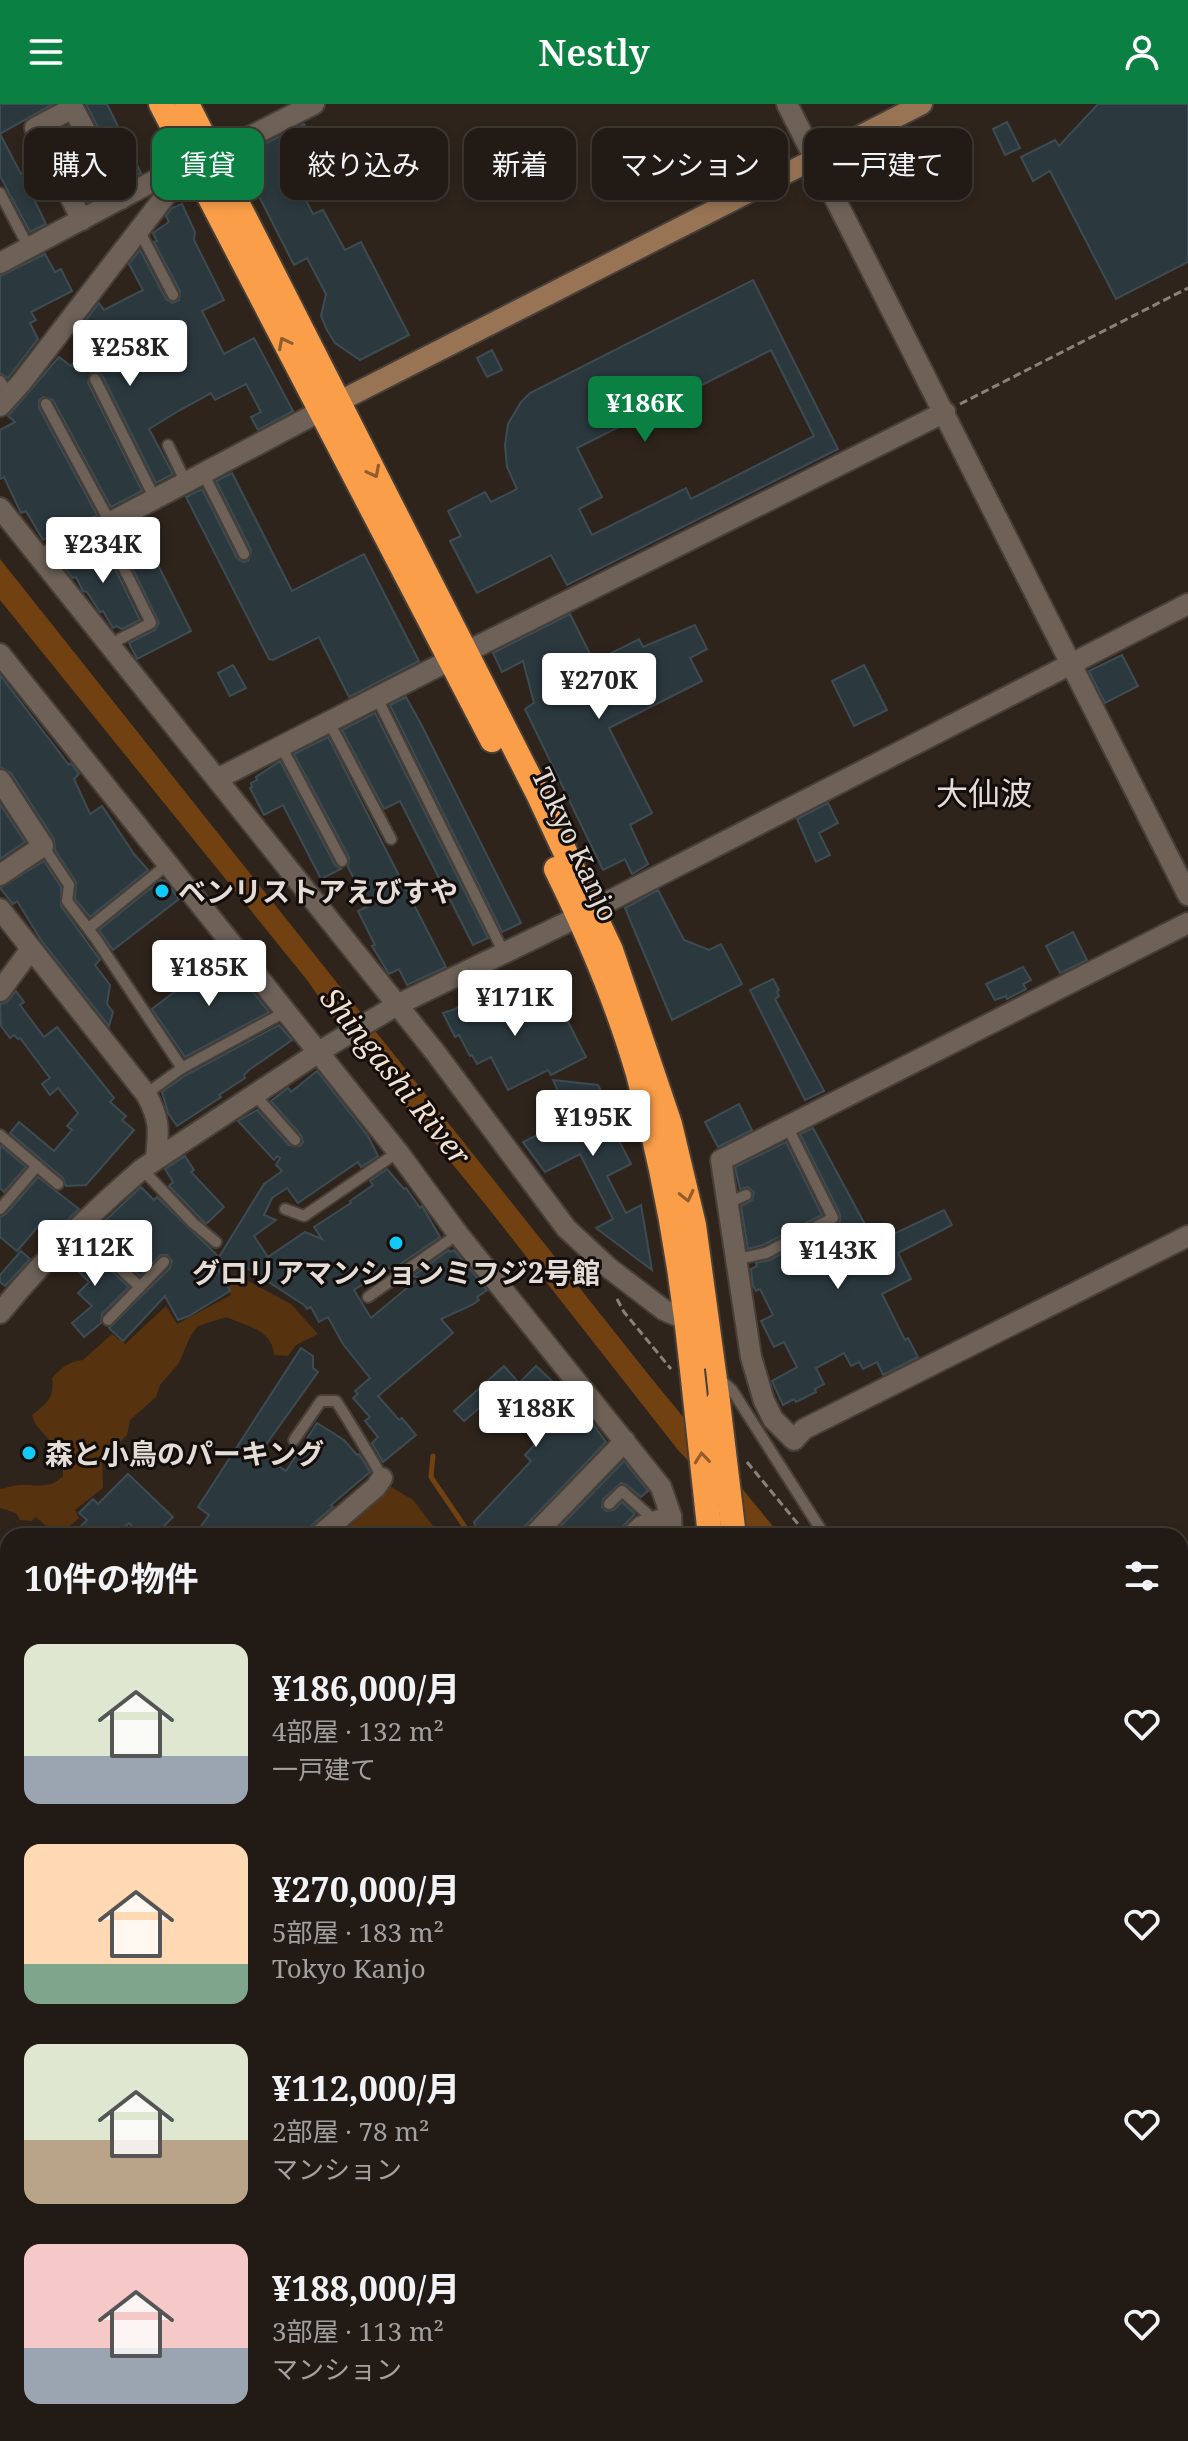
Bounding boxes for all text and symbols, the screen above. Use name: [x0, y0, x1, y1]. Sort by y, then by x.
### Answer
text: Nestly: [538, 28, 650, 77]
icon: menu: [24, 30, 68, 74]
icon: person: [1120, 30, 1164, 74]
chip: 購入: [24, 128, 136, 200]
chip: 賃貸: [152, 128, 264, 200]
chip: 絞り込み: [280, 128, 448, 200]
chip: 新着: [464, 128, 576, 200]
chip: マンション: [592, 128, 788, 200]
chip: 一戸建て: [804, 128, 972, 200]
pin: ¥258K: [74, 320, 186, 388]
text: ¥258K: [91, 328, 169, 364]
one-way arrow: [278, 337, 293, 352]
pin: ¥186K: [589, 376, 701, 444]
text: ¥186K: [606, 384, 684, 420]
one-way arrow: [364, 463, 379, 478]
pin: ¥234K: [47, 517, 159, 585]
text: ¥234K: [64, 525, 142, 561]
pin: ¥270K: [543, 653, 655, 721]
text: ¥270K: [560, 661, 638, 697]
street label: Tokyo Kanjo: [524, 761, 628, 927]
district label: 大仙波: [936, 771, 1032, 814]
place label: ベンリストアえびすや: [178, 872, 458, 910]
marker: ベンリストアえびすや: [153, 882, 171, 900]
pin: ¥185K: [153, 940, 265, 1008]
text: ¥185K: [170, 948, 248, 984]
pin: ¥171K: [459, 970, 571, 1038]
water label: Shingashi River: [311, 978, 481, 1174]
text: ¥171K: [476, 978, 554, 1014]
pin: ¥195K: [537, 1090, 649, 1158]
text: ¥195K: [554, 1098, 632, 1134]
one-way arrow: [678, 1188, 695, 1202]
pin: ¥112K: [39, 1220, 151, 1288]
pin: ¥143K: [782, 1223, 894, 1291]
text: ¥112K: [56, 1228, 134, 1264]
text: ¥143K: [799, 1231, 877, 1267]
marker: グロリアマンションミフジ2号館: [387, 1234, 405, 1252]
place label: グロリアマンションミフジ2号館: [192, 1253, 600, 1291]
pin: ¥188K: [480, 1381, 592, 1449]
text: ¥188K: [497, 1389, 575, 1425]
place label: 森と小鳥のパーキング: [45, 1434, 324, 1472]
marker: 森と小鳥のパーキング: [20, 1444, 38, 1462]
one-way arrow: [693, 1452, 710, 1465]
icon: filters: [1120, 1554, 1164, 1598]
text: 10件の物件: [24, 1555, 198, 1601]
text: ¥186,000/月: [272, 1665, 460, 1711]
icon: home: [88, 1676, 184, 1772]
icon: heart: [1120, 1702, 1164, 1746]
text: 4部屋 · 132 m²: [272, 1713, 444, 1749]
text: 一戸建て: [272, 1751, 376, 1787]
text: ¥270,000/月: [272, 1866, 460, 1912]
icon: home: [88, 1876, 184, 1972]
icon: heart: [1120, 1902, 1164, 1946]
text: 5部屋 · 183 m²: [272, 1914, 444, 1950]
text: Tokyo Kanjo: [272, 1950, 426, 1986]
text: ¥112,000/月: [272, 2065, 460, 2111]
icon: home: [88, 2076, 184, 2172]
icon: heart: [1120, 2102, 1164, 2146]
text: 2部屋 · 78 m²: [272, 2113, 429, 2149]
text: マンション: [272, 2151, 402, 2187]
text: ¥188,000/月: [272, 2265, 460, 2311]
icon: home: [88, 2276, 184, 2372]
icon: heart: [1120, 2302, 1164, 2346]
text: 3部屋 · 113 m²: [272, 2313, 444, 2349]
text: マンション: [272, 2351, 402, 2387]

